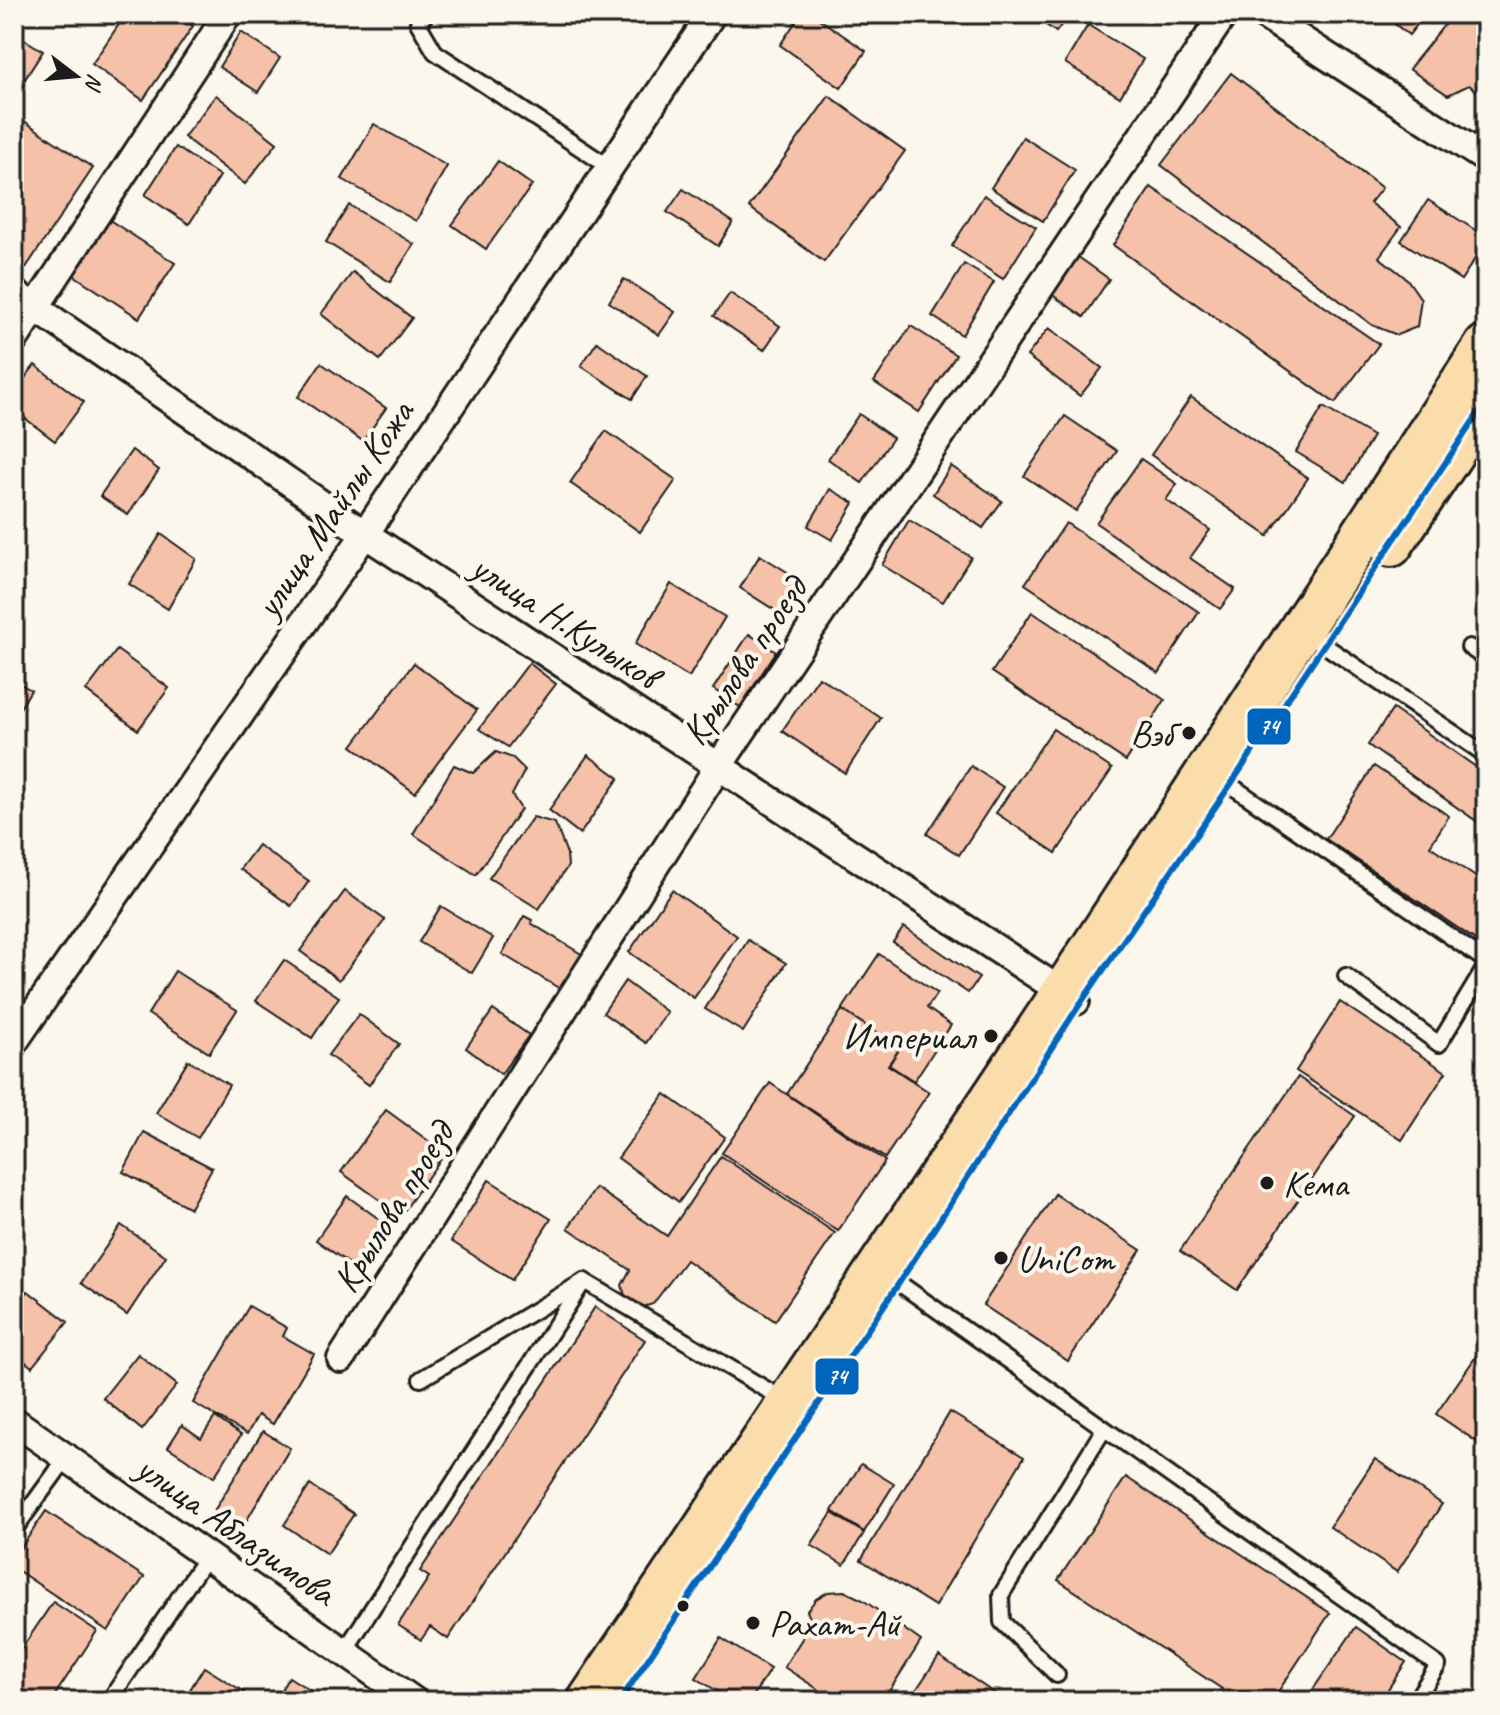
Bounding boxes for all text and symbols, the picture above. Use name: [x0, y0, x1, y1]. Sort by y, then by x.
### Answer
north arrow: [36, 36, 116, 116]
text: N: [78, 71, 110, 95]
street label: улица Майлы Кожа: [243, 389, 425, 628]
street label: улица Н.Кулыков: [461, 542, 672, 702]
street label: Крылова проезд: [671, 565, 819, 754]
line badge: 74: [1246, 707, 1292, 746]
place label: Вэб: [1130, 710, 1182, 757]
text: 74: [1259, 713, 1282, 741]
marker: Вэб: [1180, 724, 1198, 742]
place label: Империал: [843, 1013, 978, 1060]
marker: Империал: [982, 1027, 1000, 1045]
street label: Крылова проезд: [322, 1110, 466, 1301]
place label: Кема: [1283, 1160, 1351, 1207]
marker: Кема: [1258, 1174, 1276, 1192]
place label: UniCom: [1017, 1235, 1117, 1282]
marker: UniCom: [992, 1249, 1010, 1267]
line badge: 74: [814, 1357, 860, 1396]
text: 74: [827, 1363, 850, 1391]
street label: улица Аблазимова: [126, 1443, 347, 1617]
unlabelled marker: [675, 1598, 691, 1614]
place label: Рахат-Ай: [769, 1600, 902, 1647]
marker: Рахат-Ай: [744, 1614, 762, 1632]

